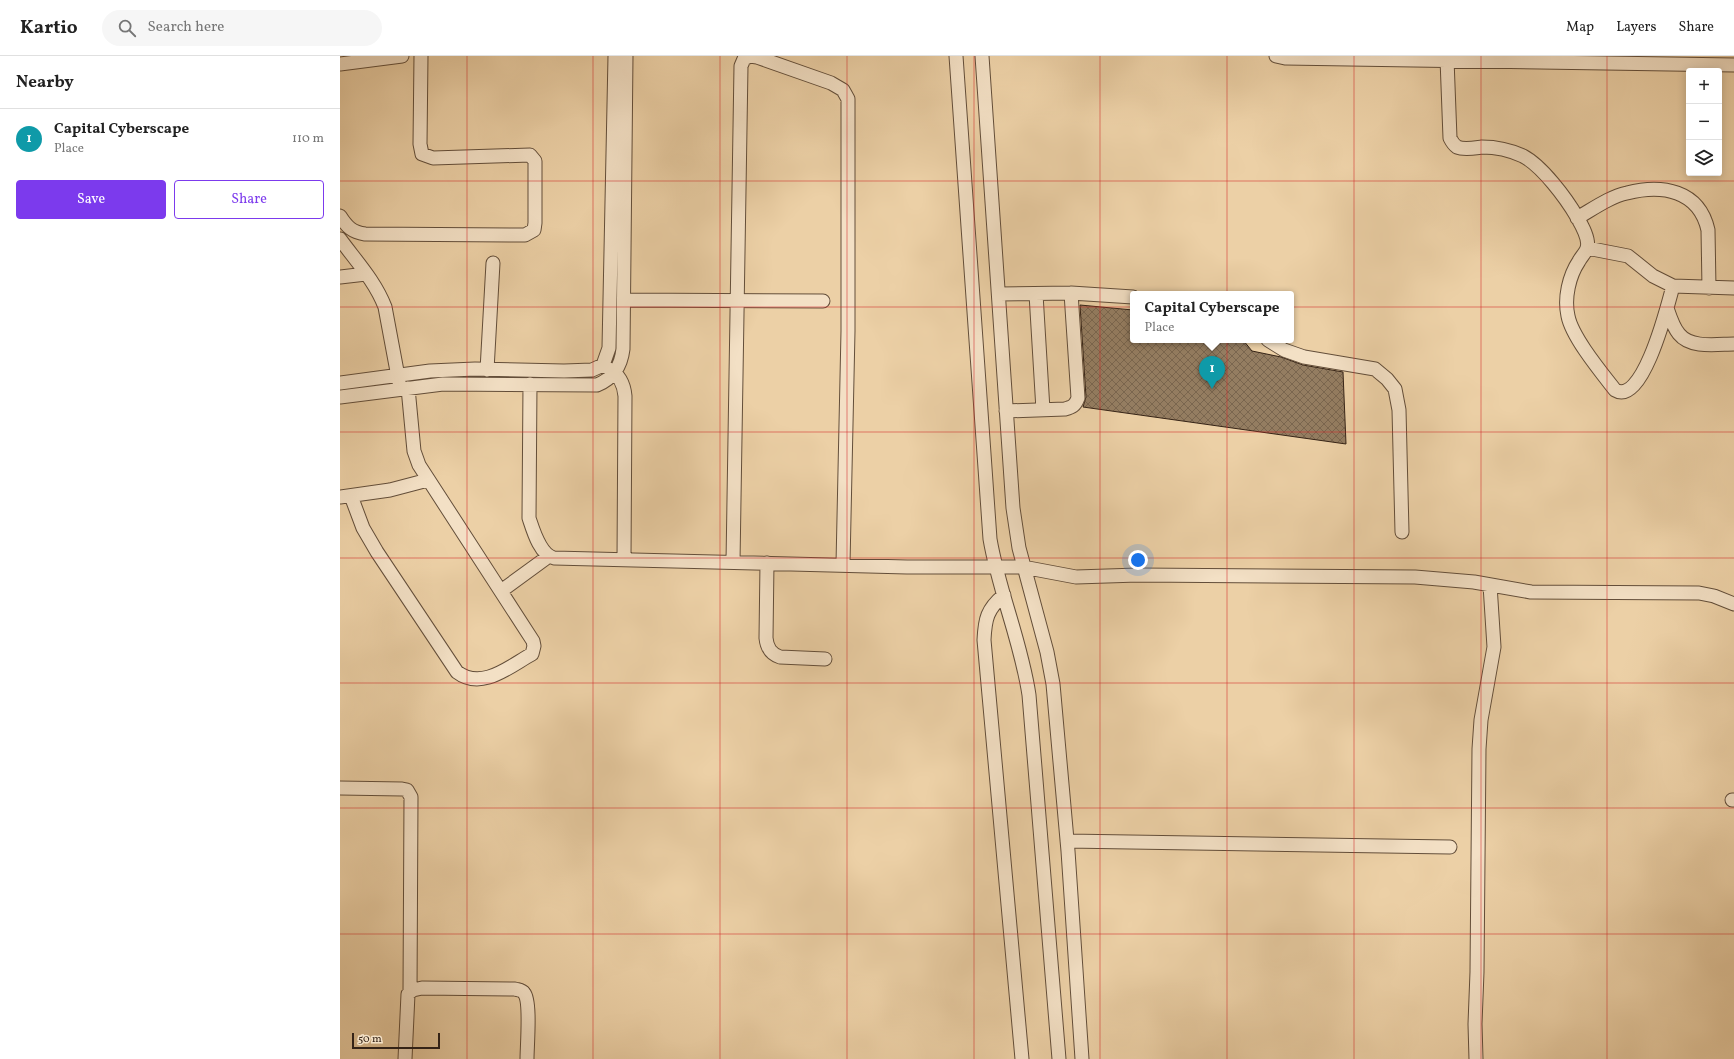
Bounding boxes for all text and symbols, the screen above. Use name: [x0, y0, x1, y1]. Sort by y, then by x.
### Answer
search box: [102, 10, 382, 46]
text: Kartio: [20, 15, 78, 41]
icon: search: [116, 17, 138, 39]
text: Search here: [148, 17, 224, 38]
text: Map: [1566, 18, 1594, 37]
text: Layers: [1616, 18, 1656, 37]
text: Share: [1678, 18, 1714, 37]
map controls: [1686, 68, 1722, 176]
button: +: [1686, 68, 1722, 104]
text: Nearby: [16, 71, 74, 94]
button: −: [1686, 104, 1722, 140]
text: Capital Cyberscape: [54, 119, 189, 140]
text: 1: [26, 130, 32, 148]
text: 110 m: [292, 130, 324, 148]
text: Place: [54, 140, 84, 158]
button: layers: [1686, 140, 1722, 176]
button: Save: [16, 180, 166, 219]
button: Share: [174, 180, 324, 219]
popup: [1130, 291, 1294, 343]
text: Capital Cyberscape: [1144, 298, 1280, 319]
text: Place: [1144, 319, 1174, 337]
pin: 1: [1199, 356, 1225, 389]
your location: [1128, 550, 1148, 570]
scale bar: [352, 1031, 440, 1050]
text: 50 m: [358, 1032, 382, 1047]

